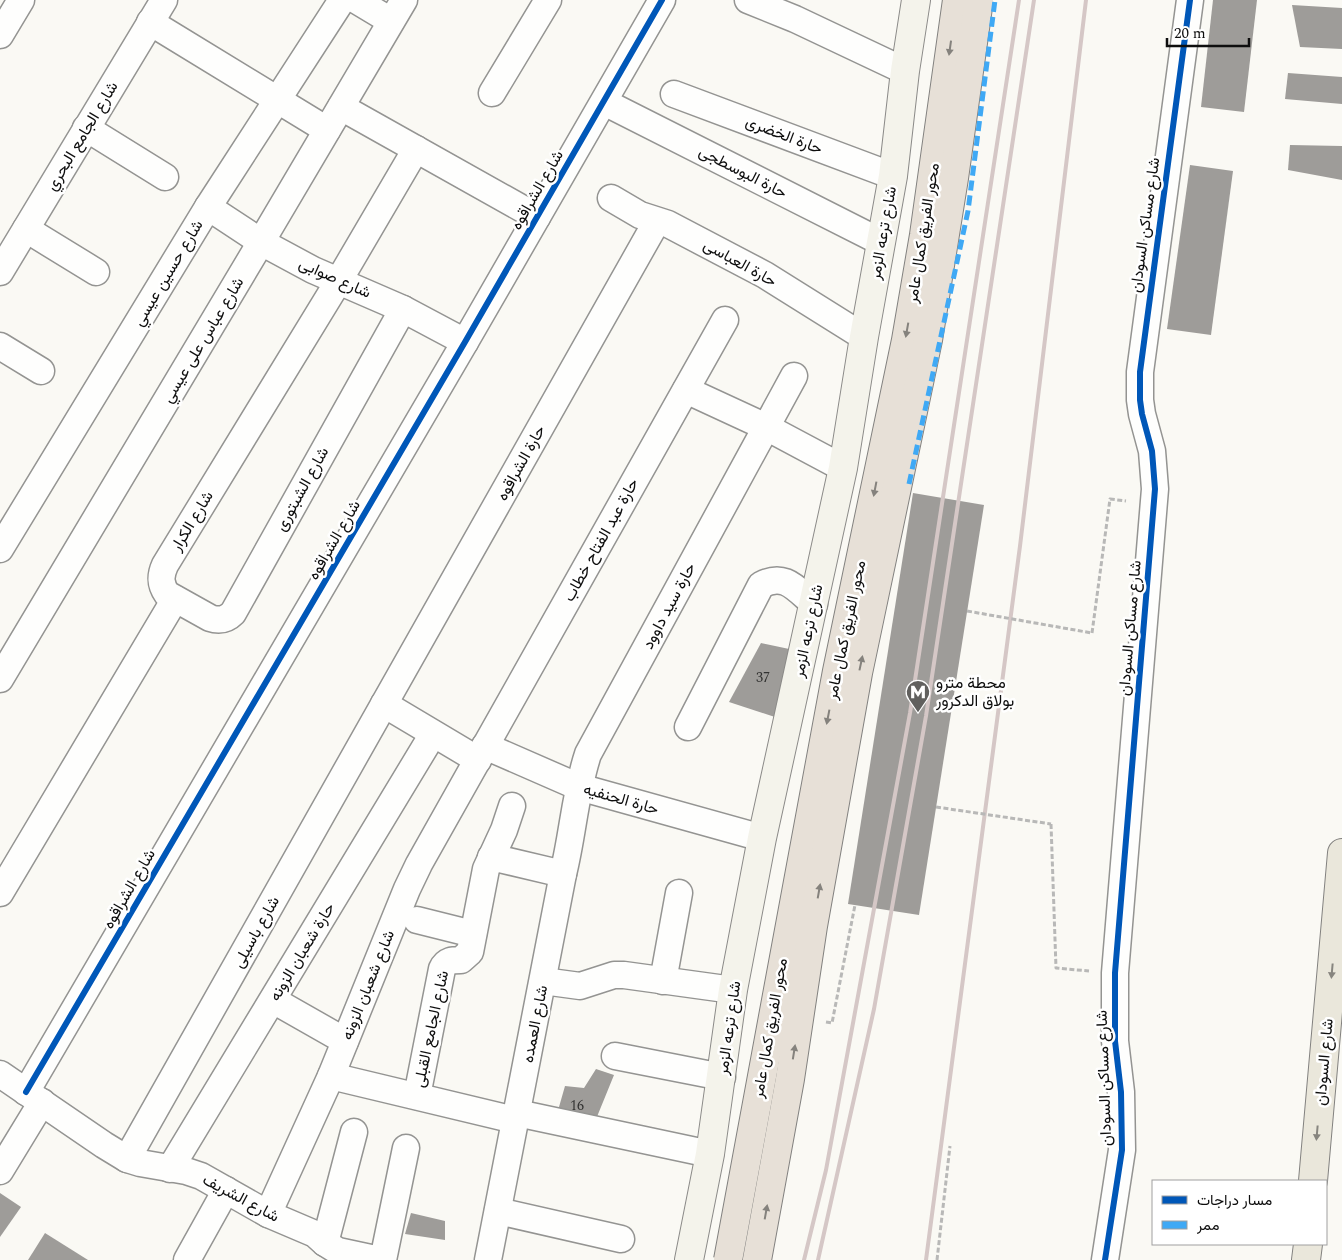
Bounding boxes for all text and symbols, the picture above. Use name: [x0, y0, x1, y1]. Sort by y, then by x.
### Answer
scale bar: [1167, 15, 1250, 47]
text: 20 m: [1174, 22, 1206, 45]
one-way arrow: [945, 41, 953, 57]
street label: شارع الجامع البحري: [40, 77, 125, 196]
street label: حارة الخضرى: [742, 109, 826, 161]
street label: حارة البوسطجى: [695, 139, 792, 205]
street label: شارع الشراقوه: [504, 146, 570, 234]
street label: شارع مساكن السودان: [1124, 156, 1166, 294]
street label: محور الفريق كمال عامر: [900, 161, 946, 306]
street label: شارع ترعه الزمر: [863, 184, 903, 283]
street label: شارع حسين عيسي: [127, 215, 210, 331]
street label: حارة العباسى: [699, 233, 781, 293]
street label: شارع صوابى: [295, 251, 375, 305]
street label: شارع عباس على عيسي: [156, 273, 251, 408]
one-way arrow: [903, 322, 911, 338]
street label: حارة الشراقوه: [490, 421, 552, 505]
street label: شارع الشبتورى: [269, 442, 335, 536]
street label: حارة عبد الفتاح خطاب: [557, 474, 645, 606]
one-way arrow: [870, 482, 878, 498]
street label: شارع الكرار: [164, 486, 220, 557]
street label: شارع الشراقوه: [301, 496, 367, 584]
street label: حارة سيد داوود: [636, 558, 702, 653]
street label: محور الفريق كمال عامر: [819, 558, 872, 703]
street label: شارع مساكن السودان: [1112, 559, 1148, 697]
street label: شارع ترعه الزمر: [786, 582, 830, 681]
one-way arrow: [857, 654, 865, 670]
house number: 37: [756, 667, 770, 688]
place label: محطة مترو بولاق الدكرور: [935, 671, 1014, 713]
metro station icon: محطة مترو بولاق الدكرور: [905, 679, 931, 713]
one-way arrow: [824, 709, 832, 725]
street label: حارة الحنفيه: [581, 777, 662, 821]
street label: شارع الشراقوه: [96, 845, 162, 933]
one-way arrow: [816, 883, 824, 899]
street label: شارع باسيلى: [226, 892, 286, 972]
street label: حارة شعبان الزونه: [263, 898, 341, 1006]
street label: شارع شعبان الزونه: [335, 926, 401, 1044]
street label: محور الفريق كمال عامر: [746, 956, 794, 1101]
one-way arrow: [1327, 964, 1335, 980]
street label: شارع الجامع القبلى: [407, 968, 455, 1090]
street label: شارع ترعه الزمر: [710, 979, 747, 1078]
street label: شارع العمده: [516, 983, 554, 1065]
street label: شارع مساكن السودان: [1090, 1010, 1118, 1146]
street label: شارع السودان: [1308, 1017, 1340, 1107]
one-way arrow: [790, 1044, 798, 1060]
house number: 16: [570, 1095, 584, 1116]
one-way arrow: [1313, 1126, 1321, 1142]
street label: شارع الشريف: [198, 1168, 284, 1228]
legend: [1152, 1180, 1327, 1245]
text: مسار دراجات: [1197, 1189, 1272, 1212]
one-way arrow: [762, 1204, 770, 1220]
text: ممر: [1196, 1214, 1219, 1237]

